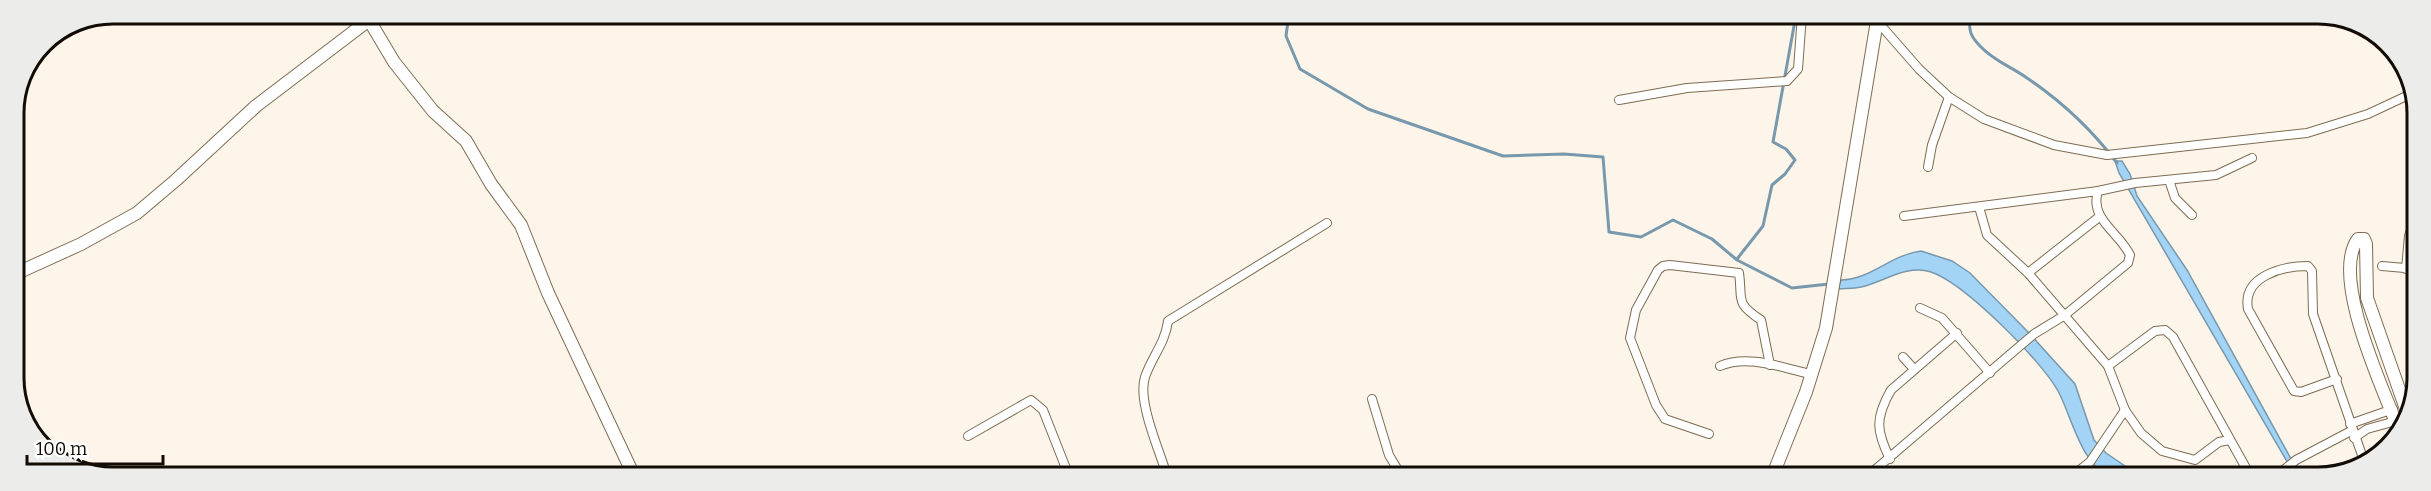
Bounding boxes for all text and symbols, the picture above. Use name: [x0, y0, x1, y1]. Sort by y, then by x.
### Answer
scale bar: [27, 428, 164, 466]
text: 100 m: [36, 438, 87, 460]

